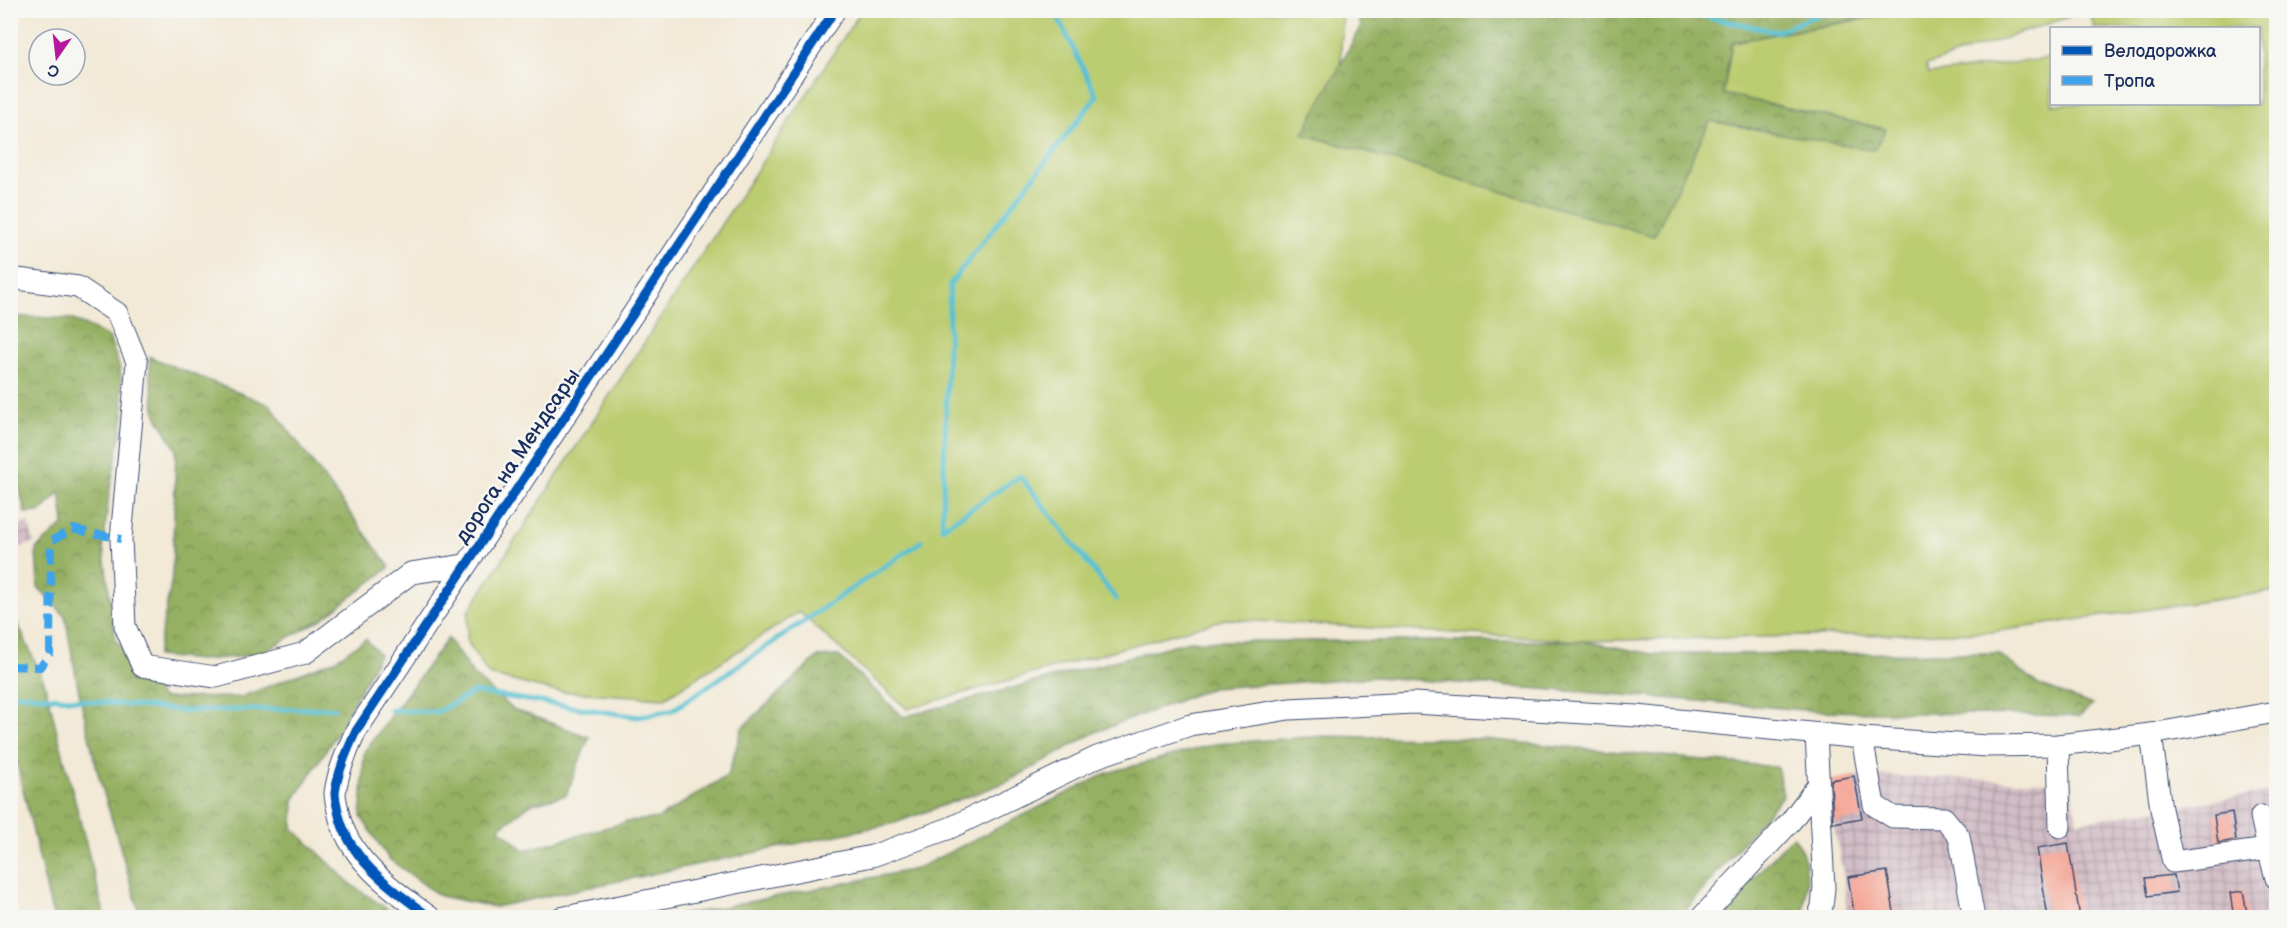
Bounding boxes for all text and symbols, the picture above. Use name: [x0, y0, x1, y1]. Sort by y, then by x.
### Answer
north arrow: [27, 27, 87, 87]
legend: [2050, 27, 2260, 105]
text: Велодорожка: [2104, 41, 2217, 62]
text: С: [46, 60, 61, 81]
text: Тропа: [2104, 71, 2155, 92]
street label: дорога на Мендсары: [449, 364, 585, 549]

